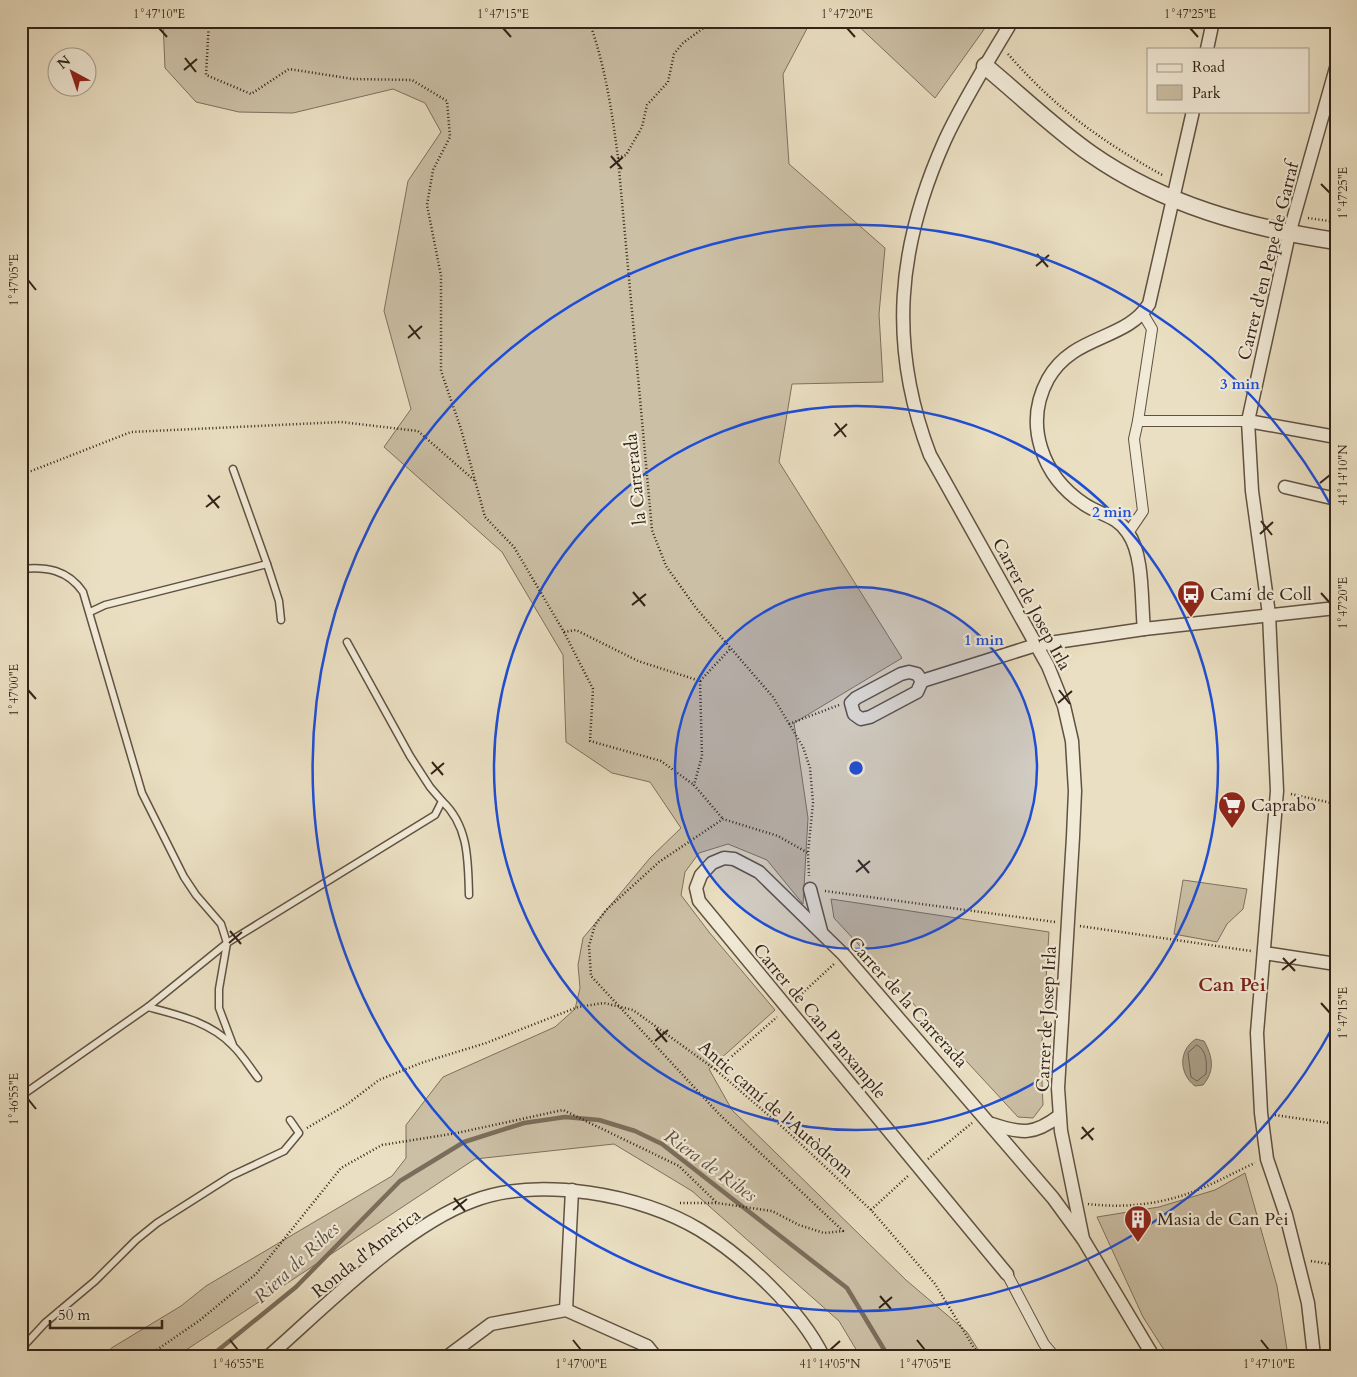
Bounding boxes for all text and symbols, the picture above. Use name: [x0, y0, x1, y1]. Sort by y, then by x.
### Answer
text: 1°47'10"E: [133, 6, 185, 22]
text: 1°47'15"E: [477, 6, 529, 22]
text: 1°47'20"E: [821, 6, 873, 22]
text: 1°47'25"E: [1164, 6, 1216, 22]
north arrow: [48, 48, 98, 98]
legend: [1147, 48, 1310, 112]
text: N: [53, 51, 75, 74]
text: Road: [1192, 57, 1225, 77]
text: Park: [1192, 83, 1221, 103]
street label: Carrer d'en Pepe de Garraf: [1232, 156, 1306, 363]
text: 1°47'25"E: [1335, 167, 1351, 219]
text: 1°47'05"E: [6, 254, 22, 306]
text: 3 min: [1220, 374, 1260, 394]
street label: la Carrerada: [618, 432, 653, 526]
text: 41°14'10"N: [1335, 444, 1351, 505]
text: 2 min: [1092, 502, 1132, 522]
street label: Carrer de Josep Irla: [986, 534, 1077, 675]
text: 1°47'20"E: [1335, 577, 1351, 629]
bus stop icon: Camí de Coll: [1176, 579, 1206, 618]
place label: Camí de Coll: [1210, 582, 1312, 607]
text: 1 min: [964, 630, 1004, 650]
text: 1°47'00"E: [6, 664, 22, 716]
centre of rings: [847, 759, 865, 777]
supermarket icon: Caprabo: [1217, 790, 1247, 829]
place label: Caprabo: [1251, 793, 1316, 818]
street label: Carrer de la Carrerada: [842, 931, 973, 1073]
street label: Carrer de Can Panxample: [747, 938, 892, 1105]
street label: Carrer de Josep Irla: [1030, 945, 1063, 1093]
district label: Can Pei: [1198, 972, 1266, 998]
text: 1°47'15"E: [1335, 987, 1351, 1039]
street label: Antic camí de l'Autòdrom: [693, 1035, 859, 1184]
text: 1°46'55"E: [6, 1073, 22, 1125]
water label: Riera de Ribes: [659, 1123, 762, 1209]
street label: Ronda d'Amèrica: [307, 1203, 426, 1304]
building icon: Masia de Can Pei: [1123, 1204, 1153, 1243]
place label: Masia de Can Pei: [1157, 1207, 1289, 1232]
water label: Riera de Ribes: [248, 1216, 346, 1309]
scale bar: [50, 1297, 162, 1329]
text: 50 m: [58, 1305, 90, 1325]
text: 1°46'55"E: [212, 1356, 264, 1372]
text: 1°47'00"E: [555, 1356, 607, 1372]
text: 41°14'05"N: [800, 1356, 861, 1372]
text: 1°47'05"E: [899, 1356, 951, 1372]
text: 1°47'10"E: [1243, 1356, 1295, 1372]

